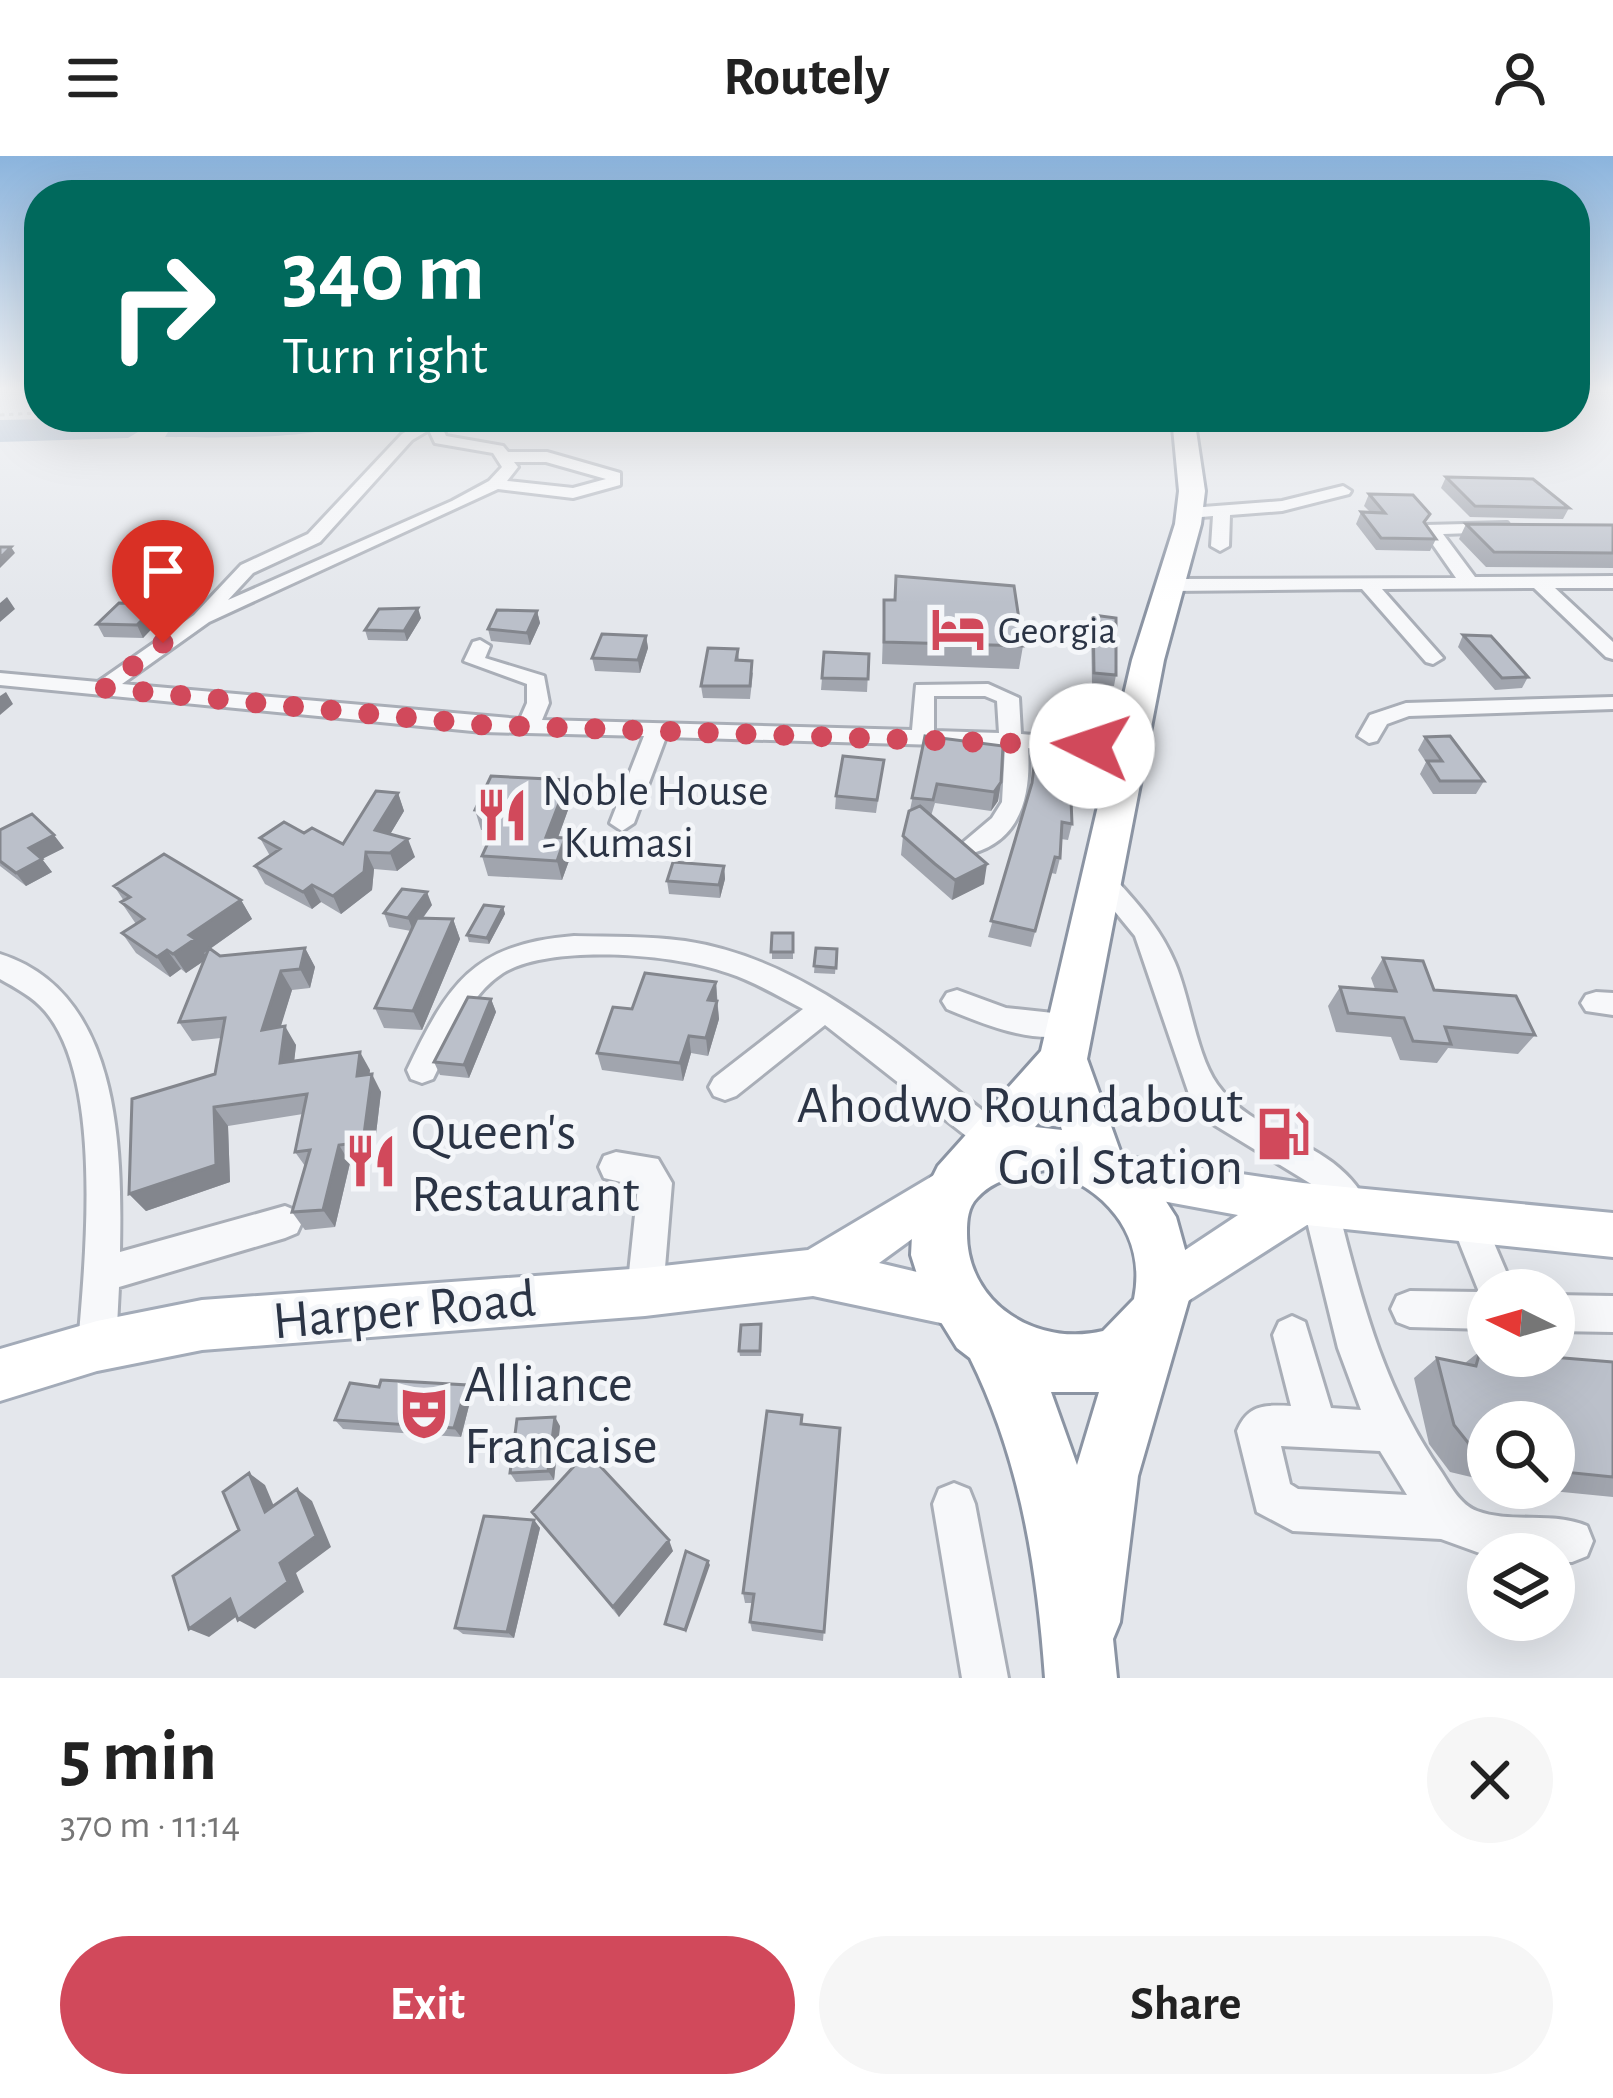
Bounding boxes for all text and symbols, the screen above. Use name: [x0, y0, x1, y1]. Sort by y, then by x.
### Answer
icon: menu: [60, 45, 126, 111]
icon: person: [1487, 45, 1553, 111]
text: Routely: [723, 51, 890, 105]
icon: right: [84, 228, 240, 384]
text: 340 m: [282, 232, 485, 316]
text: Turn right: [282, 330, 488, 384]
pin: [112, 520, 214, 643]
icon: arrive: [130, 538, 196, 604]
hotel icon: Georgia: [929, 600, 987, 658]
place label: Georgia: [998, 612, 1116, 651]
position arrow: [1029, 683, 1155, 809]
place label: Noble House - Kumasi: [542, 769, 769, 866]
restaurant icon: Noble House - Kumasi: [473, 786, 531, 844]
place label: Ahodwo Roundabout Goil Station: [797, 1079, 1243, 1195]
fuel station icon: Ahodwo Roundabout Goil Station: [1254, 1105, 1312, 1163]
place label: Queen's Restaurant: [411, 1106, 639, 1222]
restaurant icon: Queen's Restaurant: [342, 1132, 400, 1190]
north arrow: [1467, 1269, 1575, 1377]
map controls: [1467, 1269, 1575, 1641]
street label: Harper Road: [270, 1273, 538, 1349]
place label: Alliance Francaise: [464, 1358, 658, 1474]
theatre icon: Alliance Francaise: [395, 1384, 453, 1442]
button: search: [1467, 1401, 1575, 1509]
button: layers: [1467, 1533, 1575, 1641]
button: close: [1427, 1717, 1553, 1843]
text: 5 min: [60, 1721, 217, 1793]
text: 370 m · 11:14: [60, 1806, 240, 1845]
button: Exit: [60, 1936, 795, 2074]
button: Share: [819, 1936, 1553, 2074]

